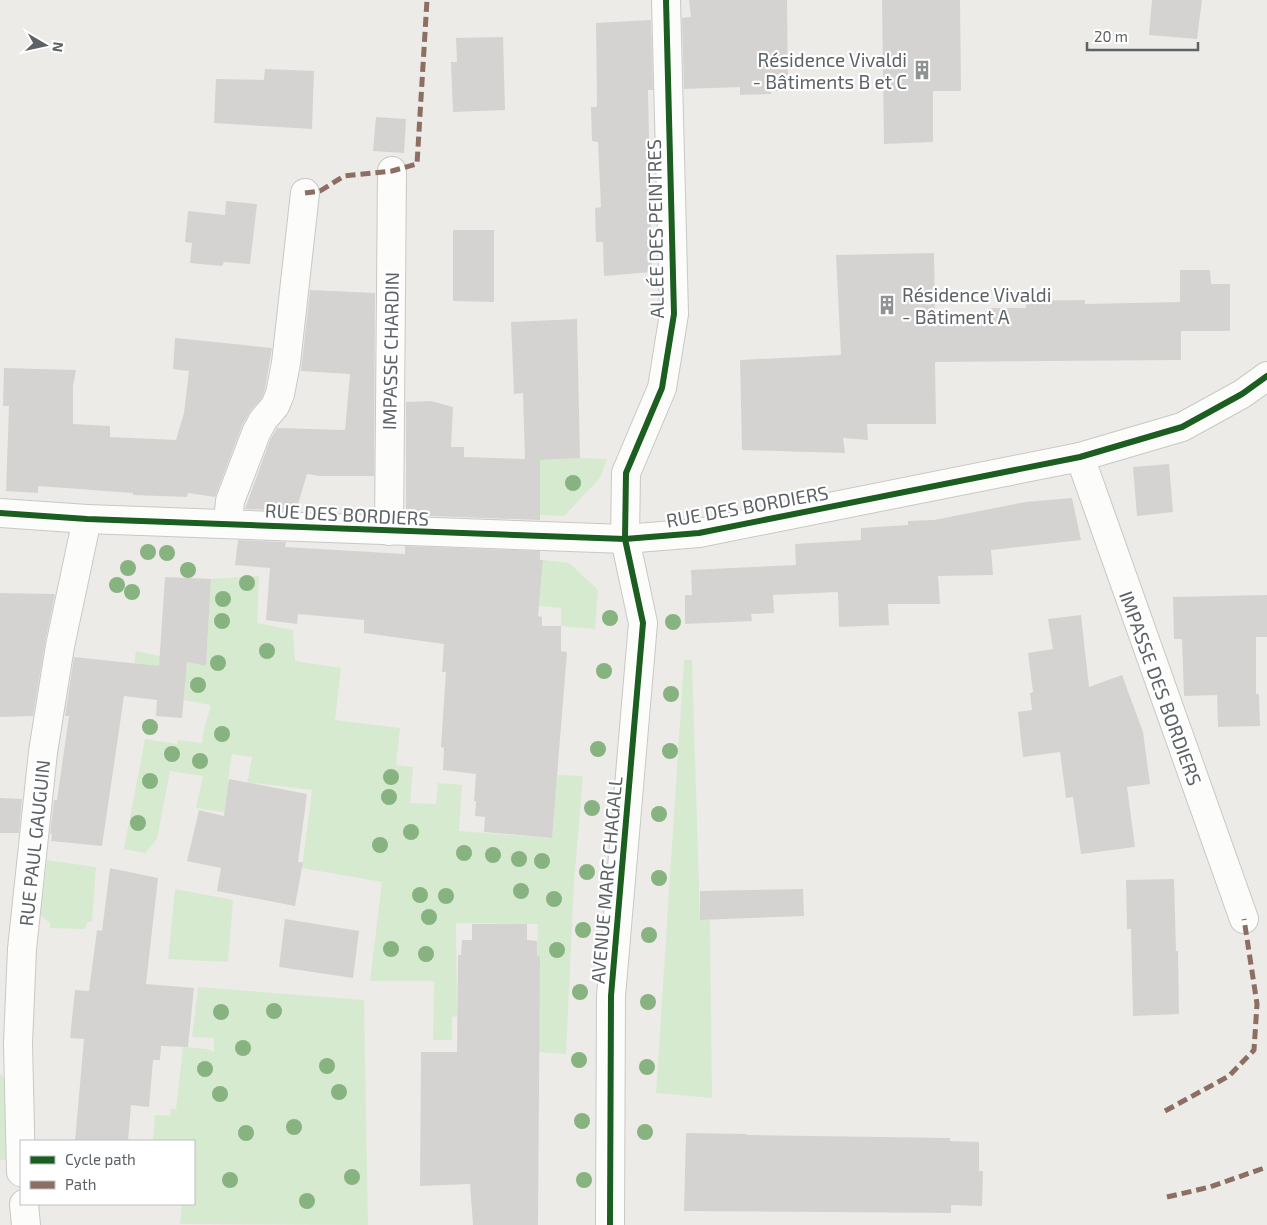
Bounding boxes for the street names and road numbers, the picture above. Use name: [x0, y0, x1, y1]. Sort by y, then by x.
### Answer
street label: ALLÉE DES PEINTRES: [642, 139, 668, 319]
street label: IMPASSE CHARDIN: [377, 272, 403, 430]
street label: RUE DES BORDIERS: [664, 480, 830, 532]
street label: RUE DES BORDIERS: [264, 498, 430, 530]
street label: IMPASSE DES BORDIERS: [1115, 588, 1207, 788]
street label: RUE PAUL GAUGUIN: [14, 759, 54, 927]
street label: AVENUE MARC CHAGALL: [585, 775, 627, 985]

